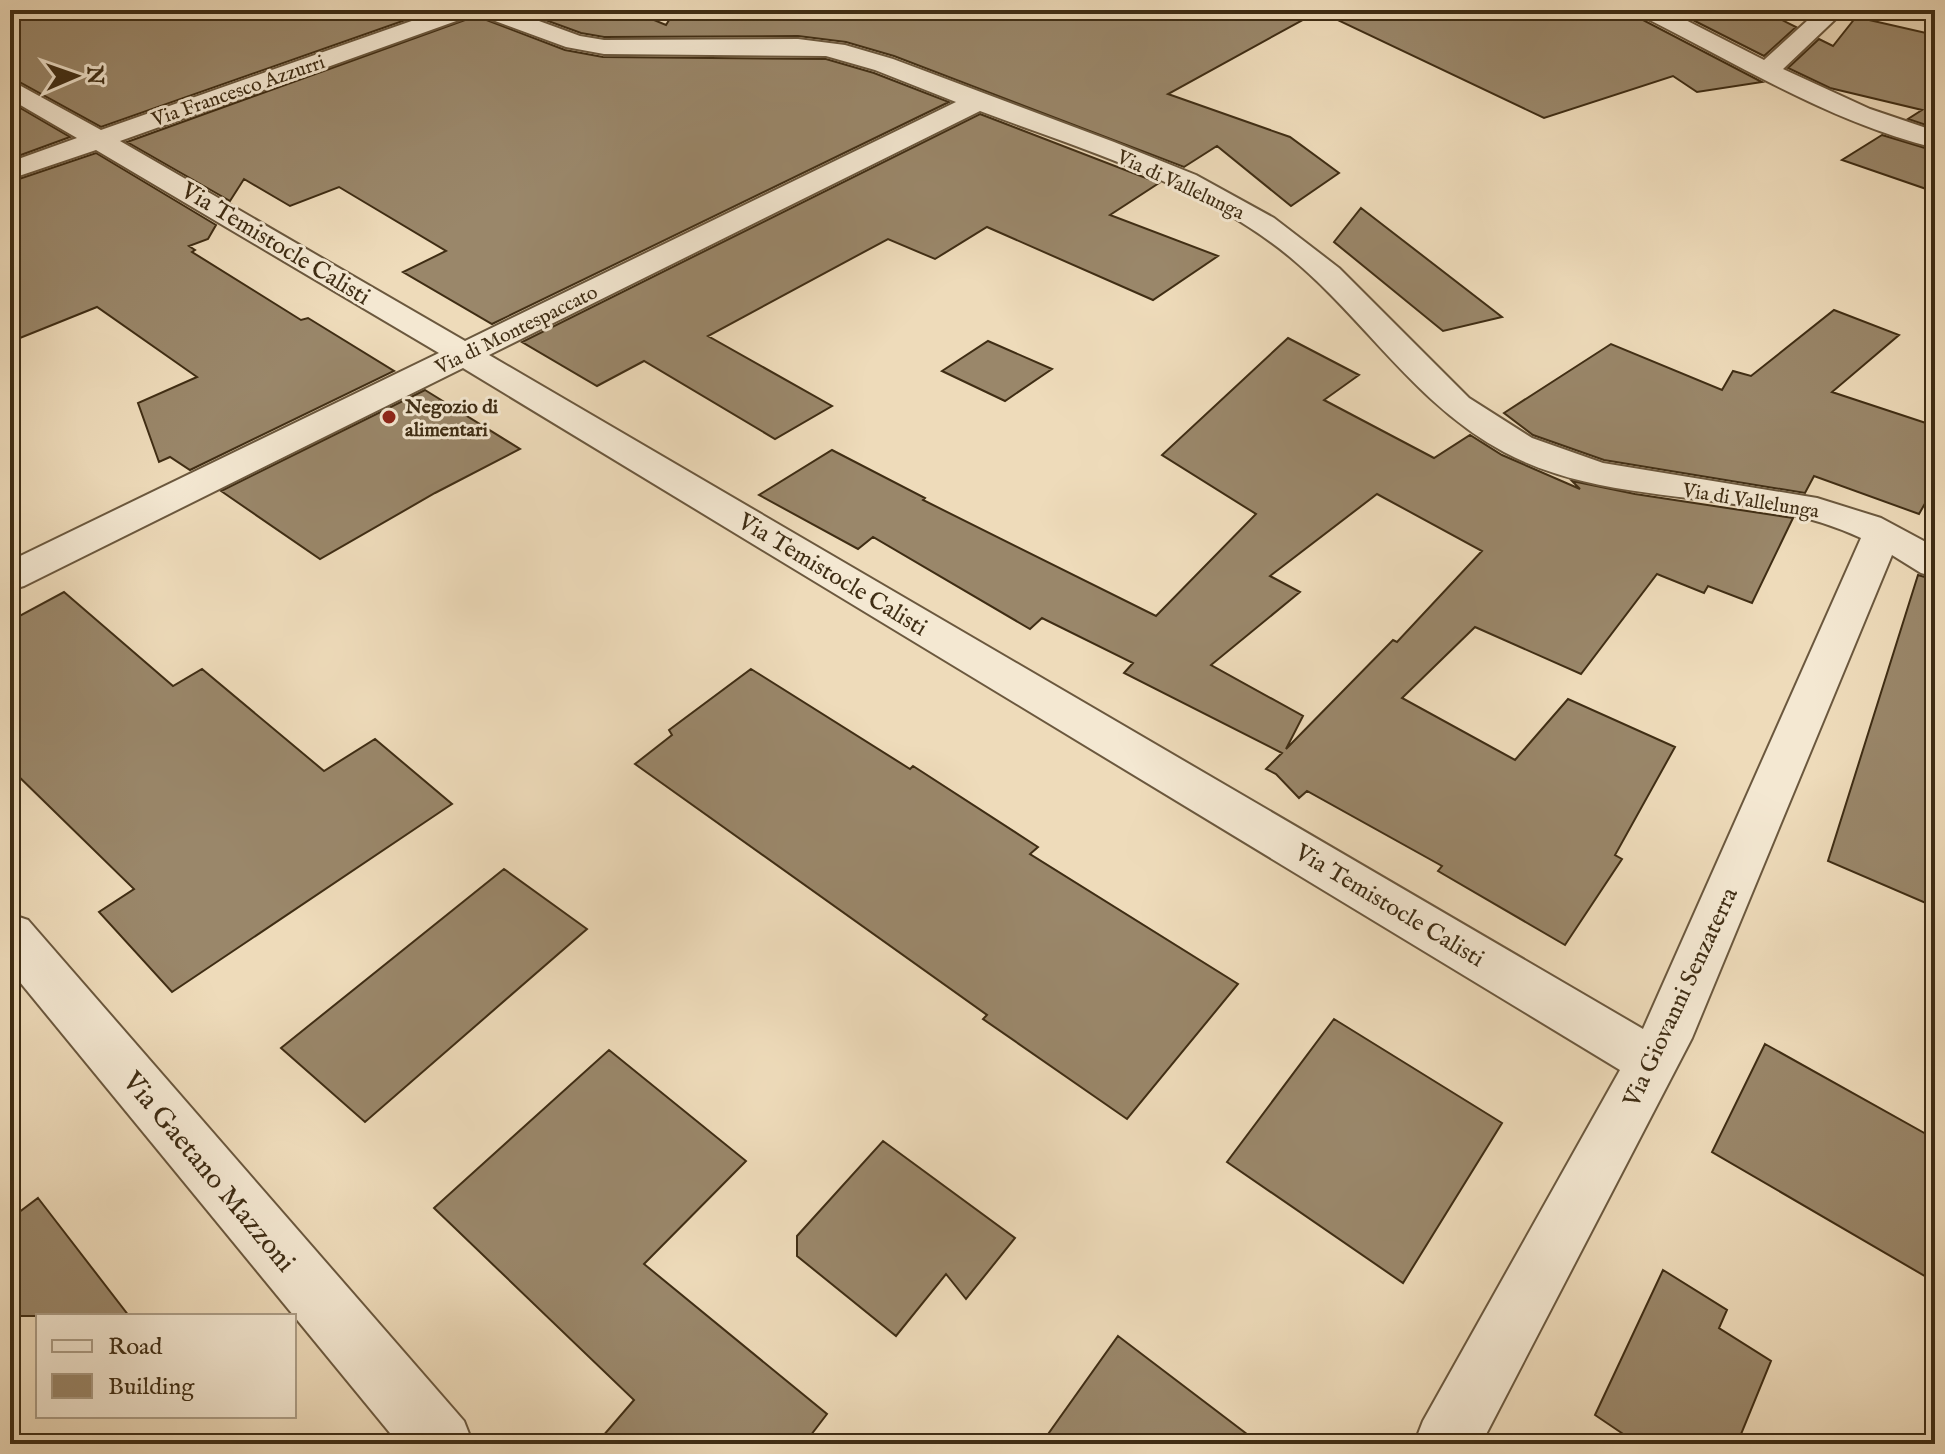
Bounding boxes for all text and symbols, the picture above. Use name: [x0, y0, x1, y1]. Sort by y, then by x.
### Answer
north arrow: [36, 36, 116, 116]
street label: Via Francesco Azzurri: [148, 50, 328, 133]
text: N: [80, 64, 108, 85]
street label: Via di Vallelunga: [1112, 144, 1249, 226]
street label: Via Temistocle Calisti: [174, 175, 375, 313]
street label: Via di Montespaccato: [430, 280, 602, 381]
place label: Negozio di alimentari: [404, 395, 499, 443]
marker: Negozio di alimentari: [380, 408, 398, 426]
street label: Via di Vallelunga: [1680, 478, 1821, 525]
street label: Via Temistocle Calisti: [731, 506, 932, 644]
street label: Via Temistocle Calisti: [1288, 837, 1489, 975]
street label: Via Giovanni Senzaterra: [1616, 882, 1746, 1113]
street label: Via Gaetano Mazzoni: [113, 1065, 302, 1280]
legend: [36, 1314, 296, 1418]
text: Road: [108, 1332, 162, 1363]
text: Building: [108, 1372, 195, 1403]

